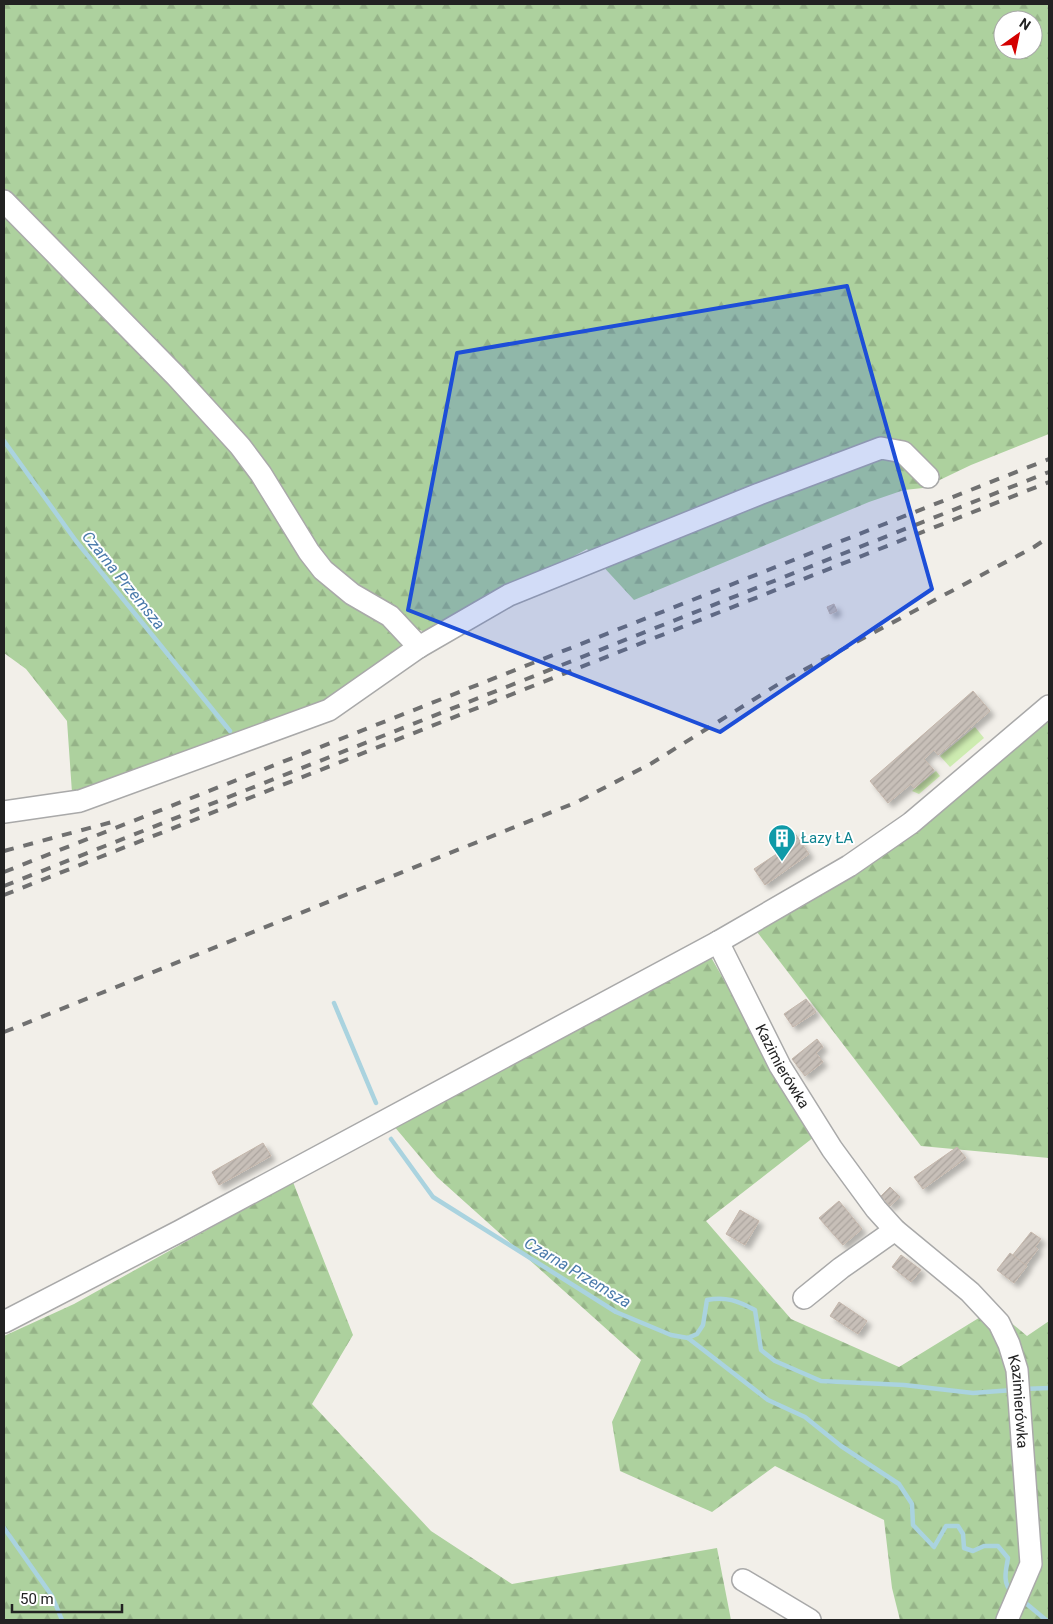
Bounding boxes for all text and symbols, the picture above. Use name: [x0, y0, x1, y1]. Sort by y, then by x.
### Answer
north arrow: [993, 10, 1043, 60]
text: N: [1017, 15, 1034, 34]
water label: Czarna Przemsza: [78, 527, 169, 633]
building icon: Łazy ŁA: [767, 823, 797, 862]
place label: Łazy ŁA: [801, 829, 854, 847]
street label: Kazimierówka: [752, 1021, 813, 1112]
water label: Czarna Przemsza: [521, 1233, 635, 1312]
street label: Kazimierówka: [1004, 1352, 1032, 1449]
scale bar: [12, 1582, 122, 1614]
text: 50 m: [20, 1590, 54, 1608]

